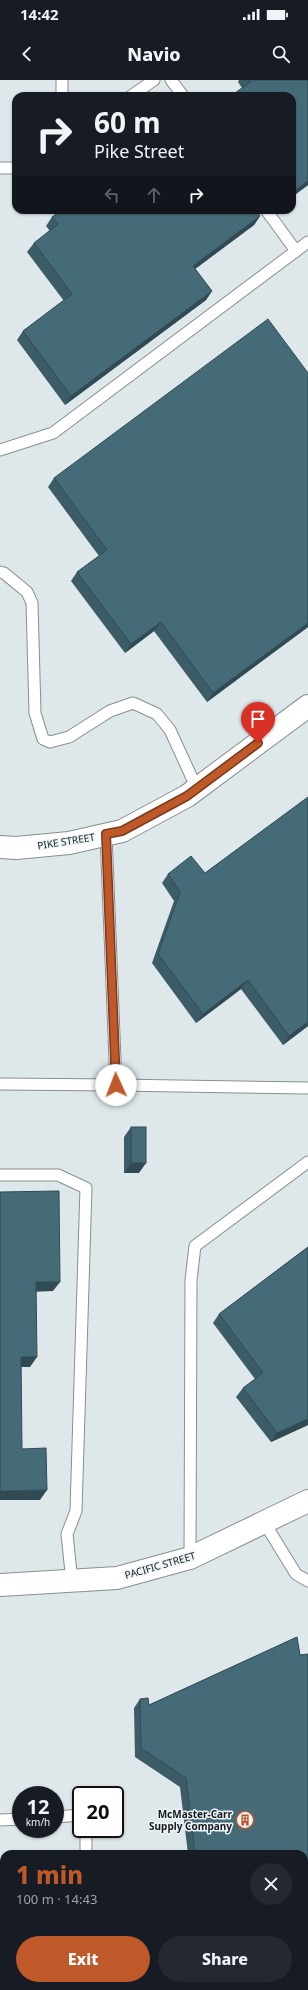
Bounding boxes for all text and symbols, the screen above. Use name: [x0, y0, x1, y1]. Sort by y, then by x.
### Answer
text: 14:42: [20, 4, 59, 24]
text: Navio: [127, 42, 181, 66]
icon: back: [16, 43, 38, 65]
icon: search: [270, 43, 292, 65]
text: 60 m: [94, 103, 161, 141]
icon: right: [28, 108, 80, 160]
text: Pike Street: [94, 139, 184, 163]
icon: left: [101, 184, 123, 206]
icon: ahead: [143, 184, 165, 206]
icon: right: [185, 184, 207, 206]
pin: [241, 702, 275, 743]
icon: arrive: [247, 708, 269, 730]
street label: PIKE STREET: [36, 830, 96, 852]
position arrow: [95, 1064, 137, 1106]
street label: PACIFIC STREET: [123, 1548, 197, 1582]
speed limit sign: 20: [72, 1786, 124, 1838]
text: 12: [27, 1793, 49, 1820]
place label: McMaster-Carr Supply Company: [149, 1807, 233, 1833]
building icon: McMaster-Carr Supply Company: [235, 1810, 255, 1830]
text: km/h: [26, 1815, 50, 1829]
text: 1 min: [16, 1858, 83, 1891]
button: close: [250, 1863, 292, 1905]
text: 100 m · 14:43: [16, 1890, 97, 1908]
button: Exit: [16, 1936, 150, 1982]
button: Share: [158, 1936, 292, 1982]

